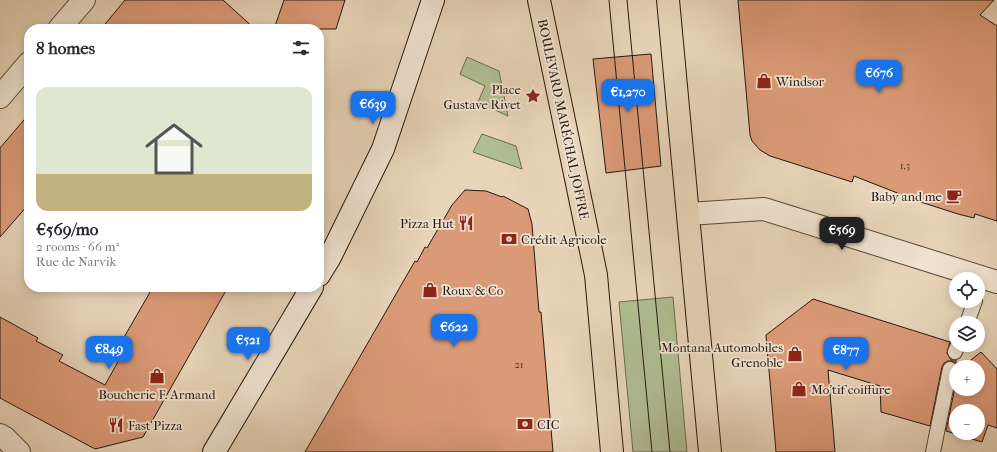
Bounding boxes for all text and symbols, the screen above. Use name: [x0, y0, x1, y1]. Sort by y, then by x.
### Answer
street label: BOULEVARD MARÉCHAL JOFFRE: [535, 17, 592, 221]
icon: filters: [290, 37, 312, 59]
text: 8 homes: [36, 38, 95, 58]
pin: €676: [855, 60, 903, 94]
text: €676: [865, 65, 893, 80]
shop icon: Windsor: [755, 72, 773, 90]
place label: Windsor: [775, 74, 824, 89]
pin: €1,270: [595, 79, 661, 113]
place label: Place Gustave Rivet: [443, 82, 522, 112]
text: €1,270: [610, 84, 646, 99]
place icon: Place Gustave Rivet: [524, 87, 542, 105]
pin: €639: [349, 91, 397, 125]
text: €639: [360, 96, 386, 111]
icon: home: [138, 113, 210, 185]
house number: 1,3: [900, 159, 910, 172]
cafe icon: Baby and me: [945, 187, 963, 205]
place label: Baby and me: [871, 189, 943, 204]
restaurant icon: Pizza Hut: [457, 214, 475, 232]
place label: Pizza Hut: [400, 216, 454, 231]
pin: €569: [818, 217, 866, 251]
text: €569/mo: [36, 219, 98, 239]
text: €569: [828, 222, 856, 237]
bank icon: Crédit Agricole: [500, 230, 518, 248]
place label: Crédit Agricole: [521, 232, 607, 247]
text: 2 rooms · 66 m²: [36, 239, 119, 254]
text: Rue de Narvik: [36, 254, 116, 269]
map controls: [949, 272, 985, 440]
button: locate: [949, 272, 985, 308]
shop icon: Roux & Co: [421, 281, 439, 299]
place label: Roux & Co: [442, 283, 504, 298]
pin: €622: [430, 314, 478, 348]
button: layers: [949, 316, 985, 352]
text: €622: [440, 319, 468, 334]
pin: €521: [224, 327, 272, 361]
text: €521: [236, 332, 260, 347]
pin: €849: [85, 336, 133, 370]
pin: €877: [822, 337, 870, 371]
place label: Montana Automobiles Grenoble: [661, 340, 784, 370]
text: €849: [95, 341, 123, 356]
text: €877: [833, 342, 859, 357]
shop icon: Montana Automobiles Grenoble: [786, 345, 804, 363]
house number: 21: [514, 358, 524, 371]
button: +: [949, 360, 985, 396]
shop icon: Boucherie F. Armand: [148, 367, 166, 385]
shop icon: Mo'tif coiffure: [790, 380, 808, 398]
place label: Mo'tif coiffure: [811, 382, 891, 397]
place label: Boucherie F. Armand: [98, 387, 216, 402]
button: −: [949, 404, 985, 440]
bank icon: CIC: [516, 415, 534, 433]
restaurant icon: Fast Pizza: [107, 416, 125, 434]
place label: CIC: [537, 417, 560, 432]
place label: Fast Pizza: [128, 418, 183, 433]

